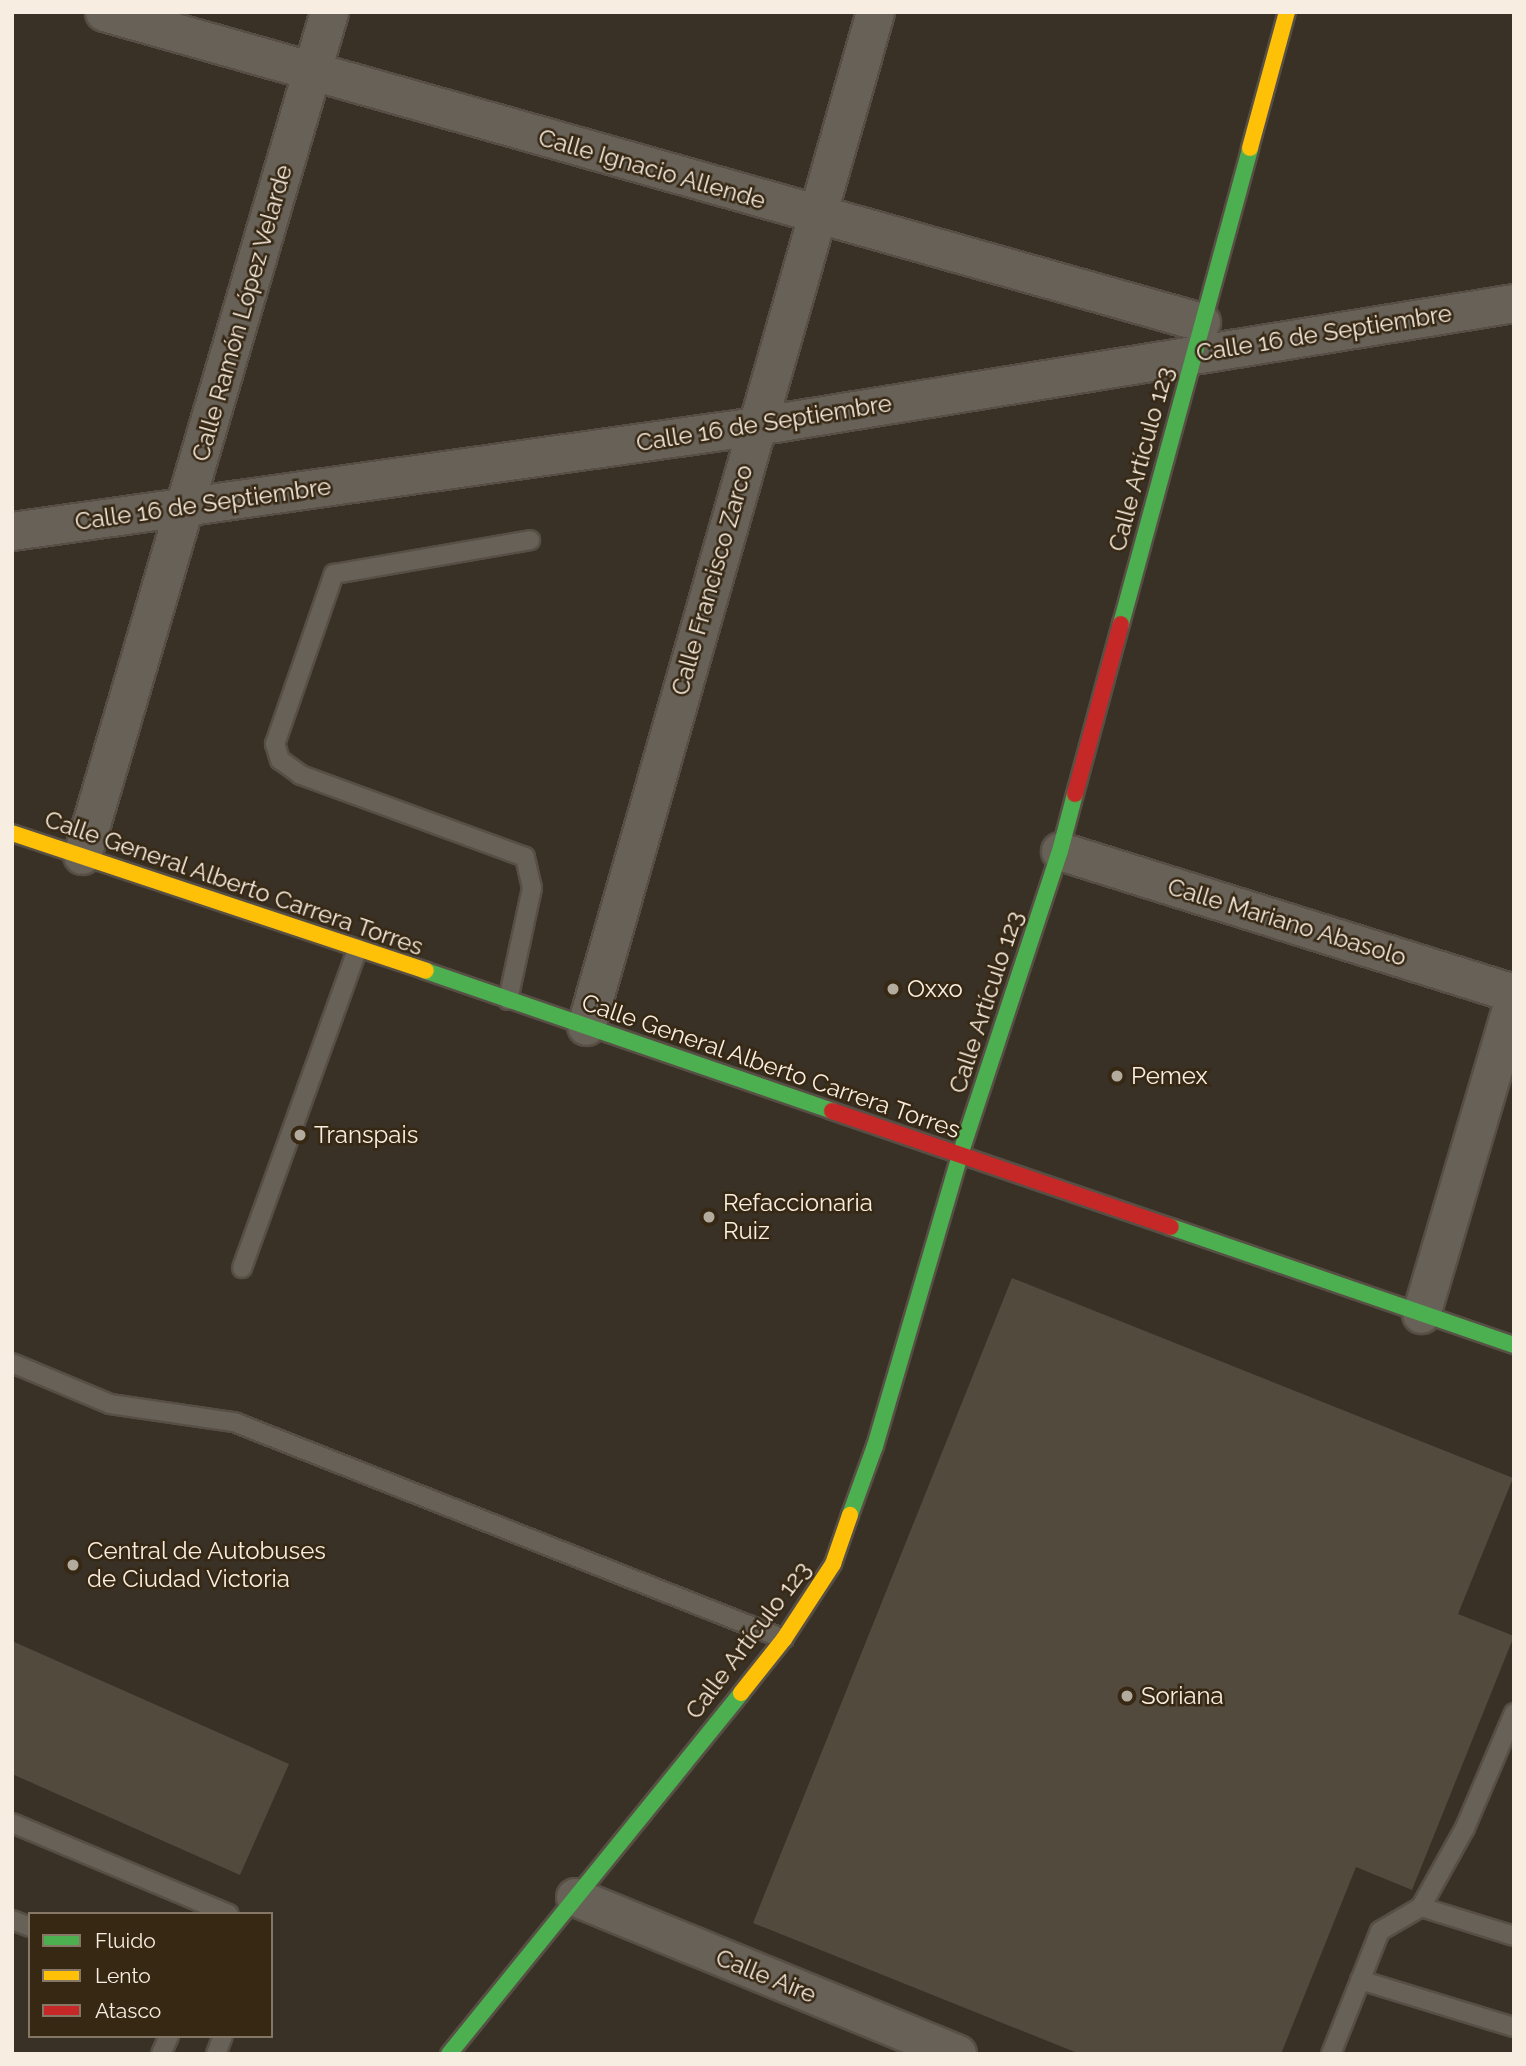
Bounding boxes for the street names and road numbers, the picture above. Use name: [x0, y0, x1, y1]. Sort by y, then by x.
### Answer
street label: Calle Ignacio Allende: [535, 123, 769, 215]
street label: Calle Ramón López Velarde: [186, 161, 298, 465]
street label: Calle 16 de Septiembre: [1194, 299, 1454, 367]
street label: Calle Artículo 123: [1102, 363, 1180, 555]
street label: Calle 16 de Septiembre: [634, 389, 894, 457]
street label: Calle Francisco Zarco: [665, 461, 759, 699]
street label: Calle 16 de Septiembre: [73, 472, 333, 536]
street label: Calle General Alberto Carrera Torres: [40, 804, 428, 962]
street label: Calle Mariano Abasolo: [1164, 872, 1410, 972]
street label: Calle Artículo 123: [943, 907, 1029, 1097]
street label: Calle General Alberto Carrera Torres: [577, 987, 965, 1145]
street label: Calle Artículo 123: [679, 1555, 817, 1725]
street label: Calle Aire: [711, 1943, 821, 2009]

